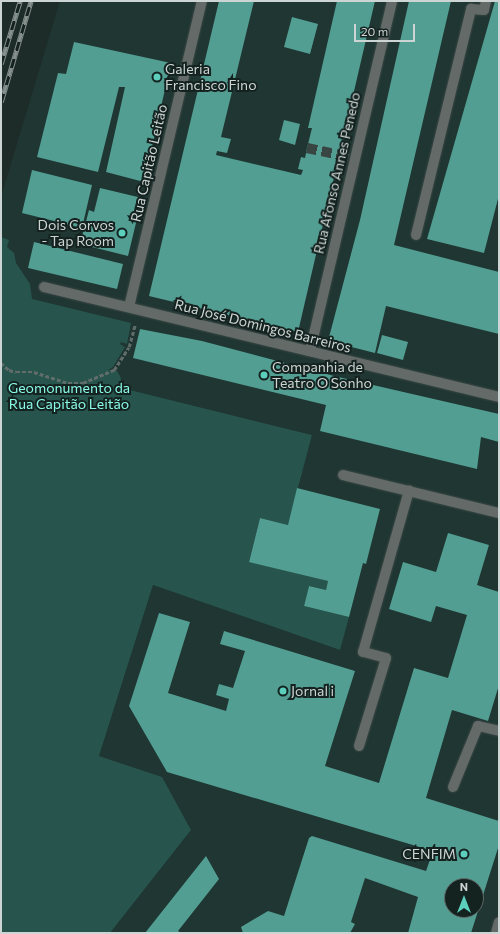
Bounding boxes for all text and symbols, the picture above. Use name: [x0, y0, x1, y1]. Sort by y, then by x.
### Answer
scale bar: [356, 16, 417, 42]
text: 20 m: [361, 24, 388, 38]
place label: Galeria Francisco Fino: [165, 61, 256, 94]
marker: Galeria Francisco Fino: [152, 72, 162, 82]
street label: Rua Afonso Annes Penedo: [310, 91, 364, 255]
street label: Rua Capitão Leitão: [127, 102, 171, 224]
place label: Dois Corvos - Tap Room: [38, 217, 114, 250]
marker: Dois Corvos - Tap Room: [117, 228, 127, 238]
street label: Rua José Domingos Barreiros: [173, 296, 353, 356]
place label: Companhia de Teatro O Sonho: [272, 359, 372, 392]
marker: Companhia de Teatro O Sonho: [259, 370, 269, 380]
park label: Geomonumento da Rua Capitão Leitão: [8, 380, 130, 412]
place label: Jornal i: [291, 683, 334, 699]
marker: Jornal i: [278, 686, 288, 696]
place label: CENFIM: [402, 846, 456, 862]
marker: CENFIM: [459, 849, 469, 859]
north arrow: [444, 878, 484, 918]
text: N: [460, 880, 468, 893]

